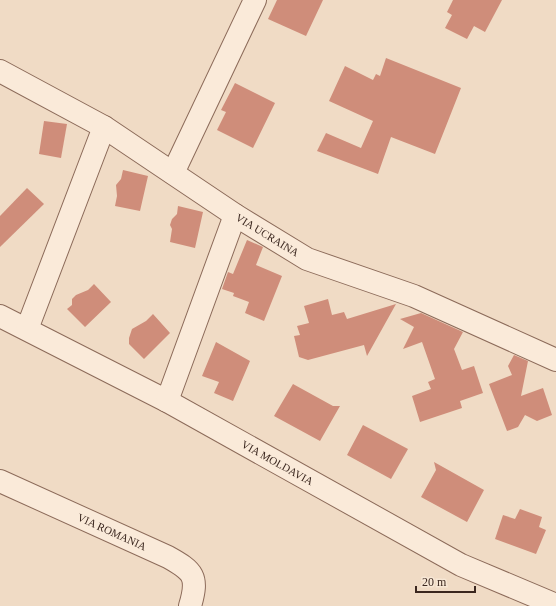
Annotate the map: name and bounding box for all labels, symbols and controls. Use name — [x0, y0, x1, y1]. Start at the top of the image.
street label: VIA UCRAINA — [234, 211, 301, 259]
street label: VIA MOLDAVIA — [240, 438, 316, 487]
street label: VIA ROMANIA — [76, 511, 148, 553]
scale bar — [416, 568, 475, 594]
text: 20 m — [422, 575, 447, 589]

